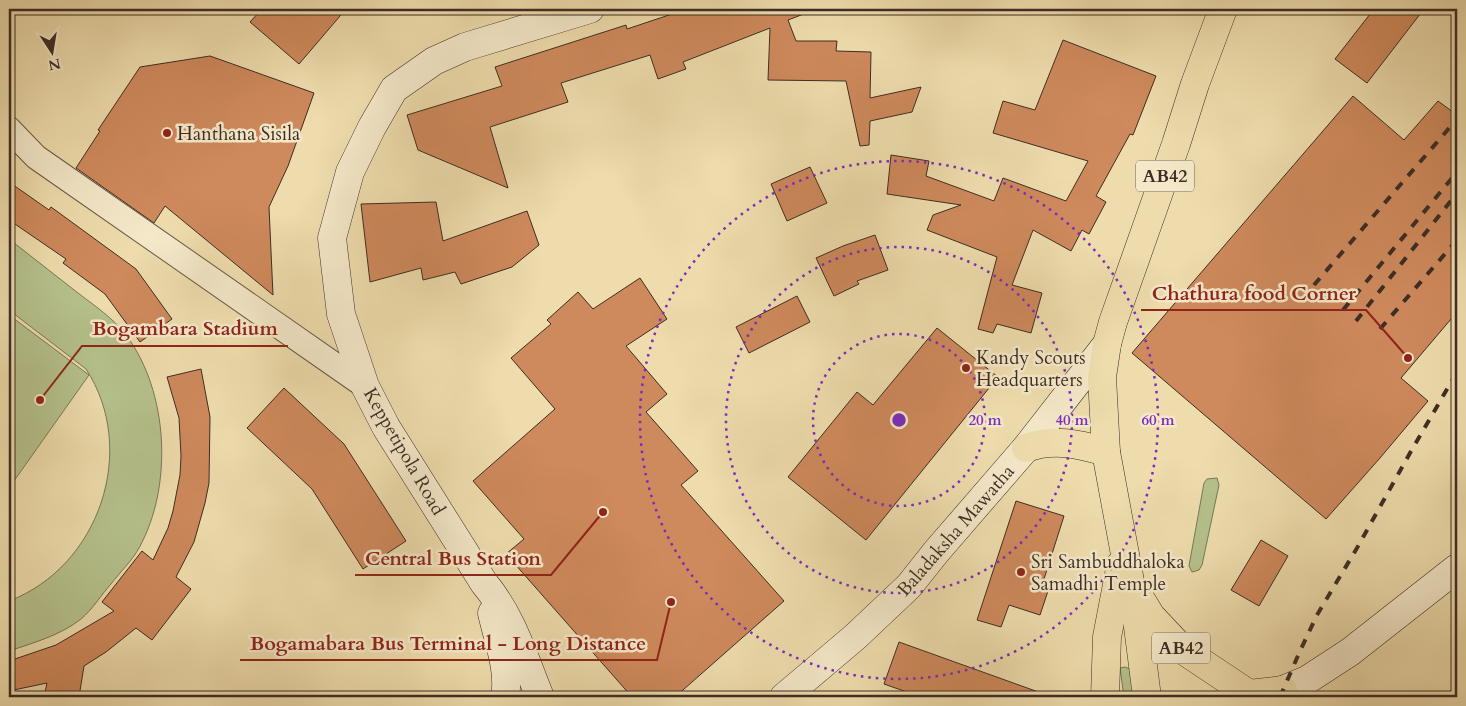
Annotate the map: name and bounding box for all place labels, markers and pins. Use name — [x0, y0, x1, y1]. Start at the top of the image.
place label: Hanthana Sisila — [177, 121, 300, 147]
marker: Hanthana Sisila — [161, 127, 173, 139]
callout: Chathura food Corner — [1141, 275, 1366, 310]
callout: Bogambara Stadium — [82, 311, 288, 346]
place label: Kandy Scouts Headquarters — [976, 345, 1086, 393]
marker: Kandy Scouts Headquarters — [960, 362, 972, 374]
centre of rings — [890, 411, 908, 429]
callout: Central Bus Station — [355, 540, 551, 575]
place label: Sri Sambuddhaloka Samadhi Temple — [1031, 549, 1185, 597]
marker: Sri Sambuddhaloka Samadhi Temple — [1015, 566, 1027, 578]
callout: Bogamabara Bus Terminal - Long Distance — [240, 625, 657, 660]

